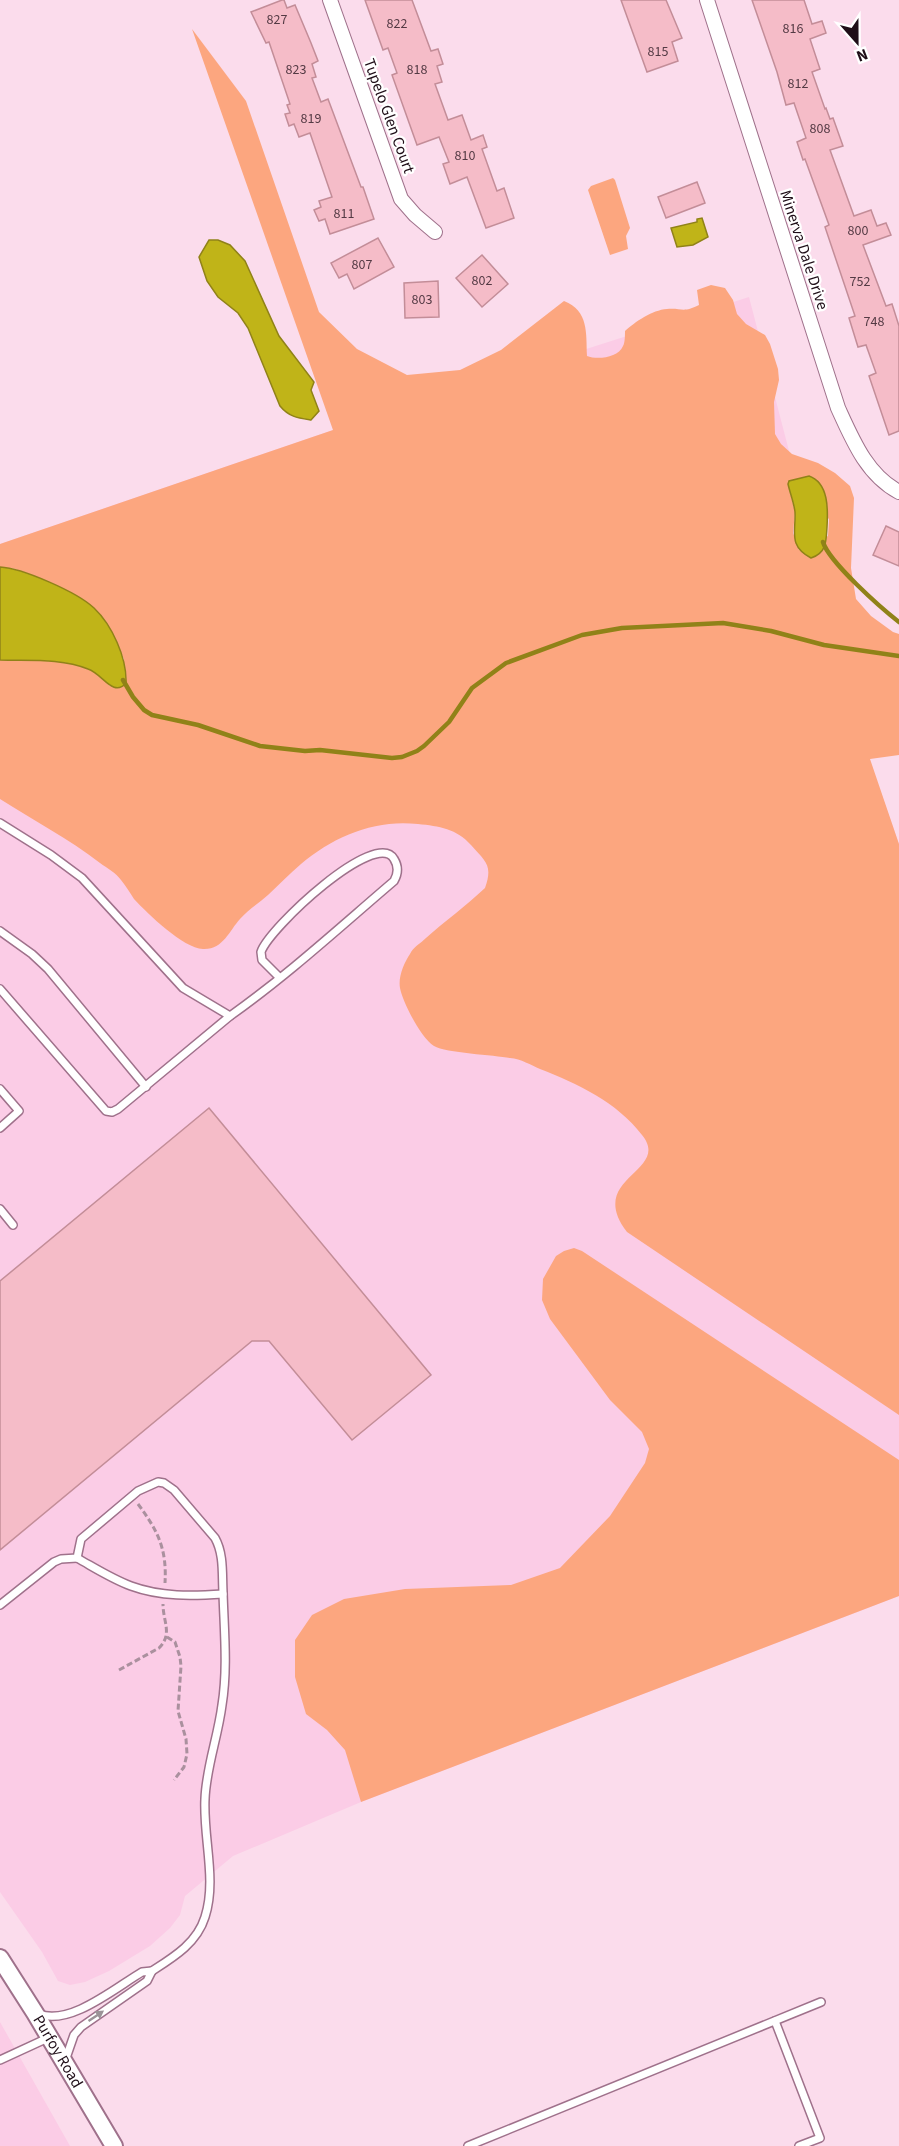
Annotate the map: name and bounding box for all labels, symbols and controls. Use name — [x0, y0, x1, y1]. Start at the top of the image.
house number: 827 — [267, 10, 287, 30]
north arrow — [827, 12, 887, 72]
house number: 822 — [387, 14, 407, 34]
house number: 816 — [783, 19, 803, 39]
house number: 815 — [648, 42, 668, 62]
text: N — [853, 43, 871, 67]
street label: Tupelo Glen Court — [358, 56, 420, 177]
house number: 823 — [286, 60, 306, 80]
house number: 818 — [407, 60, 427, 80]
house number: 812 — [788, 74, 808, 94]
house number: 819 — [301, 109, 321, 129]
house number: 808 — [810, 119, 830, 139]
house number: 810 — [455, 146, 475, 166]
street label: Minerva Dale Drive — [774, 187, 834, 313]
house number: 811 — [334, 204, 354, 224]
house number: 800 — [848, 221, 868, 241]
house number: 807 — [352, 255, 372, 275]
house number: 802 — [472, 271, 492, 291]
house number: 752 — [850, 272, 870, 292]
house number: 803 — [412, 290, 432, 310]
house number: 748 — [864, 312, 884, 332]
one-way arrow — [87, 2010, 103, 2022]
street label: Purfoy Road — [28, 2011, 88, 2092]

